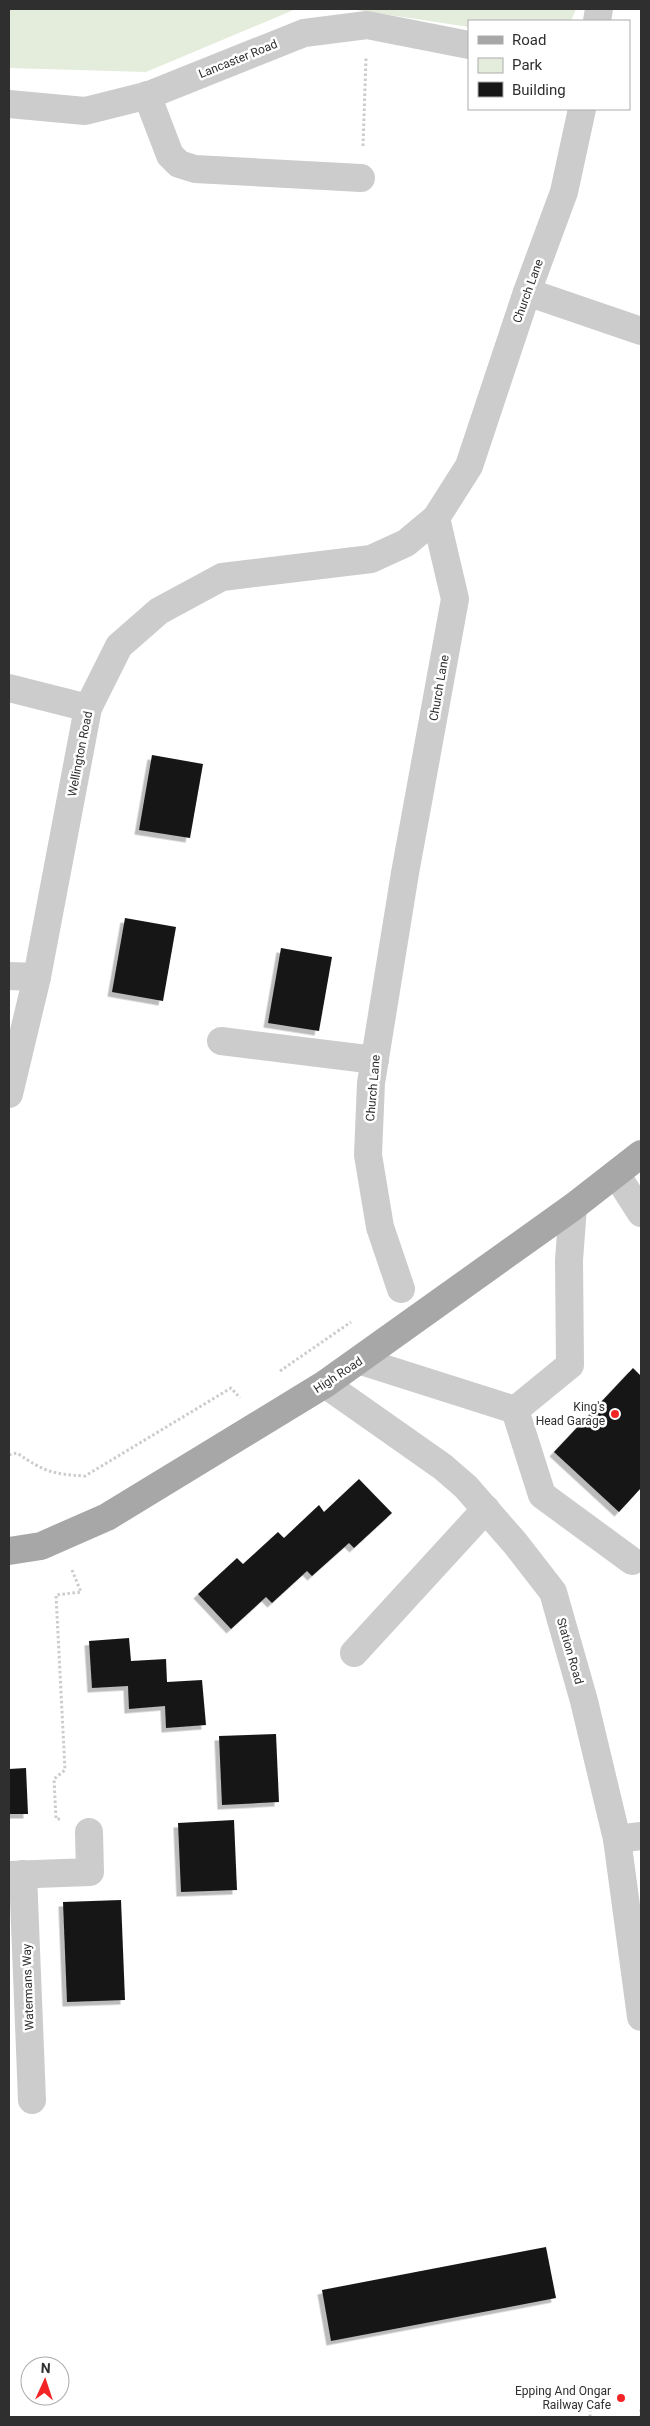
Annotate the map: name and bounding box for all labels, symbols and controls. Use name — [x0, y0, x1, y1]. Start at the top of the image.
legend — [468, 20, 630, 110]
text: Road — [512, 31, 546, 49]
street label: Lancaster Road — [197, 37, 279, 81]
text: Park — [512, 56, 543, 74]
text: Building — [512, 81, 566, 99]
street label: Church Lane — [510, 257, 546, 325]
street label: Church Lane — [426, 654, 452, 722]
street label: Wellington Road — [65, 710, 95, 798]
street label: Church Lane — [363, 1054, 383, 1122]
street label: High Road — [311, 1354, 365, 1396]
place label: King's Head Garage — [536, 1400, 605, 1428]
marker: King's Head Garage — [609, 1408, 621, 1420]
street label: Station Road — [554, 1616, 586, 1686]
street label: Watermans Way — [19, 1943, 37, 2031]
north arrow — [20, 2356, 70, 2406]
text: N — [40, 2360, 51, 2376]
place label: Epping And Ongar Railway Cafe — [515, 2384, 611, 2412]
marker: Epping And Ongar Railway Cafe — [615, 2392, 627, 2404]

